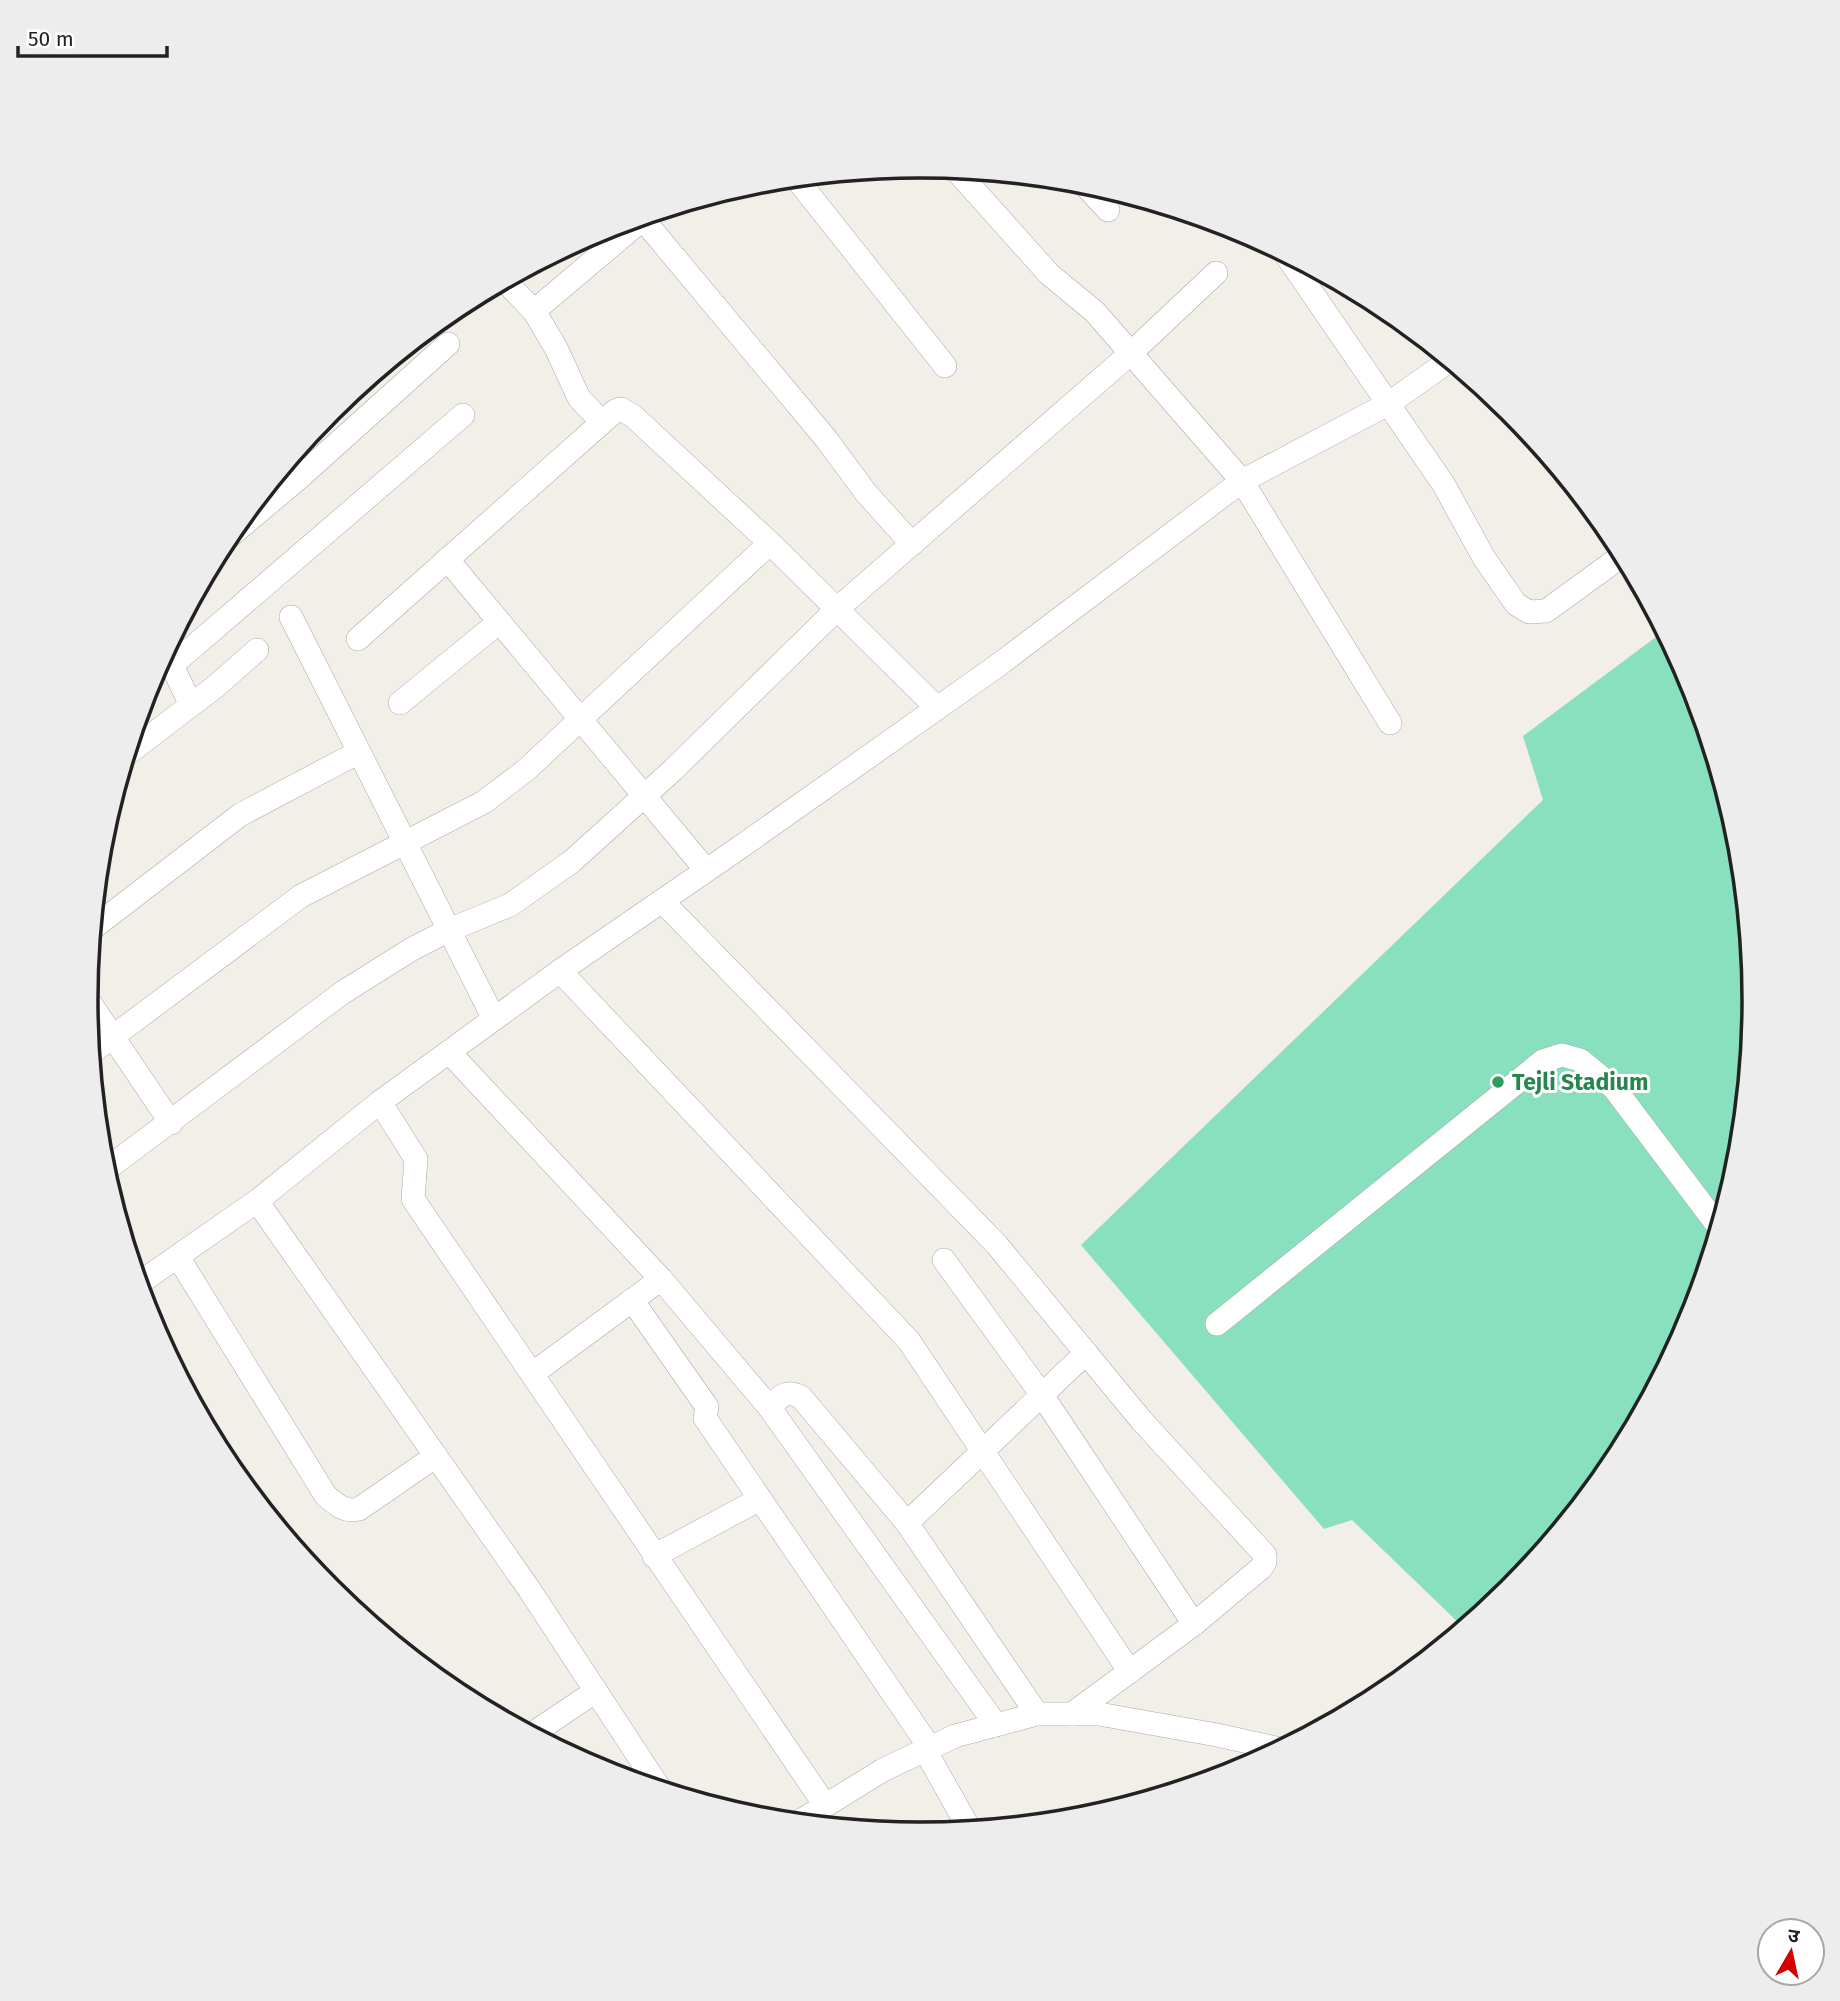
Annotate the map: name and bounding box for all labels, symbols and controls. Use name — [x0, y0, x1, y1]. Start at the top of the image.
scale bar — [18, 14, 166, 58]
text: 50 m — [28, 26, 74, 52]
place label: Tejli Stadium — [1512, 1068, 1648, 1096]
marker: Tejli Stadium — [1490, 1074, 1506, 1090]
north arrow — [1756, 1917, 1826, 1987]
text: उ — [1786, 1923, 1802, 1948]

